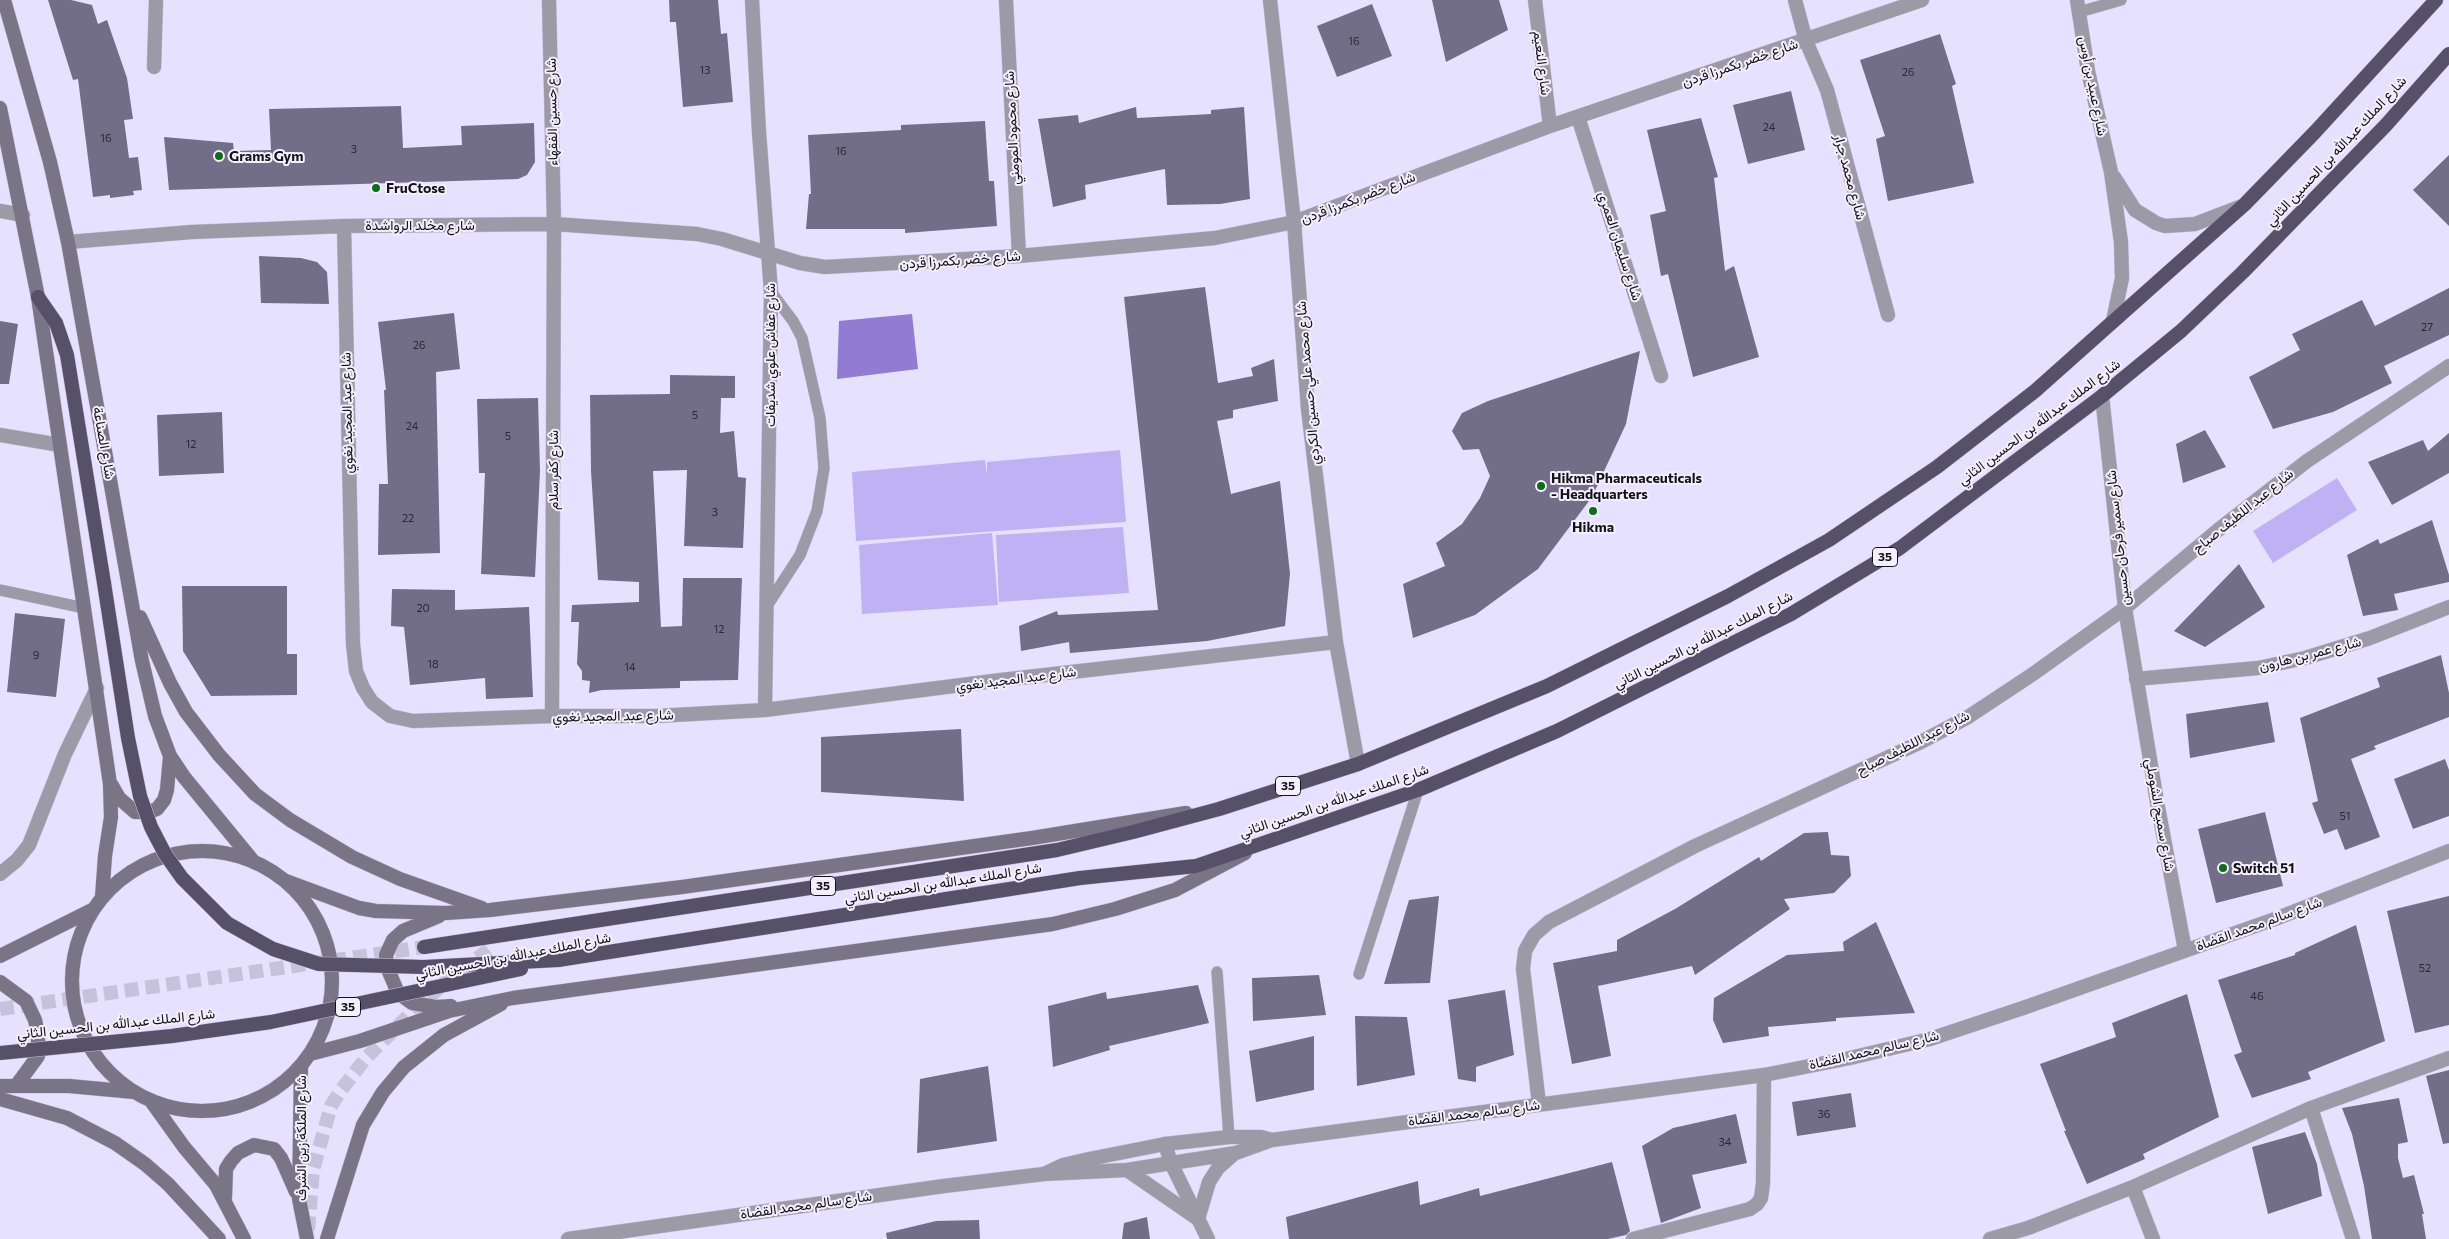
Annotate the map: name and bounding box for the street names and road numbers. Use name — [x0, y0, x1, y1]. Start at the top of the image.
street label: شارع النعيم — [1530, 30, 1554, 96]
street label: شارع خضر بكمرزا قردن — [1680, 35, 1800, 91]
street label: شارع عبيد بن أوس — [2075, 35, 2111, 137]
street label: شارع حسين الفقهاء — [543, 58, 561, 166]
street label: شارع محمود المومني — [1001, 70, 1023, 186]
street label: شارع الملك عبدالله بن الحسين الثاني — [2262, 72, 2410, 230]
street label: شارع محمد جرار — [1831, 132, 1869, 222]
street label: شارع خضر بكمرزا قردن — [1298, 168, 1418, 228]
street label: شارع سليمان العمري — [1594, 189, 1646, 303]
street label: شارع مخلد الرواشدة — [365, 217, 475, 233]
street label: شارع خضر بكمرزا قردن — [899, 247, 1021, 273]
street label: شارع عفاش علوي شديفات — [762, 283, 778, 427]
street label: شارع محمد علي حسين الكردي — [1292, 300, 1324, 466]
street label: شارع عبد المجيد نغوي — [338, 352, 356, 474]
street label: شارع الملك عبدالله بن الحسين الثاني — [1954, 355, 2124, 489]
street label: شارع الصناعة — [89, 406, 119, 480]
street label: شارع كفر سلام — [545, 430, 561, 510]
street label: شارع عبد اللطيف صباح — [2189, 465, 2297, 557]
street label: شارع سمير فرحان حسين — [2103, 469, 2133, 607]
road number: 35 — [1872, 548, 1898, 566]
street label: شارع الملك عبدالله بن الحسين الثاني — [1610, 587, 1796, 693]
street label: شارع عمر بن هارون — [2257, 633, 2363, 675]
street label: شارع عبد المجيد نغوي — [955, 663, 1077, 695]
street label: شارع عبد المجيد نغوي — [552, 707, 674, 725]
street label: شارع عبد اللطيف صباح — [1854, 707, 1972, 779]
street label: شارع سميح الشوملي — [2142, 757, 2178, 873]
street label: شارع الملك عبدالله بن الحسين الثاني — [1237, 761, 1431, 841]
road number: 35 — [1276, 776, 1300, 796]
street label: شارع الملك عبدالله بن الحسين الثاني — [843, 859, 1043, 907]
road number: 35 — [810, 876, 836, 896]
street label: شارع سالم محمد القضاة — [2194, 893, 2324, 955]
street label: شارع الملك عبدالله بن الحسين الثاني — [414, 929, 612, 983]
road number: 35 — [336, 998, 360, 1016]
street label: شارع الملك عبدالله بن الحسين الثاني — [16, 1005, 216, 1043]
street label: شارع سالم محمد القضاة — [1807, 1027, 1941, 1073]
street label: شارع الملكة زين الشرف — [293, 1075, 309, 1201]
street label: شارع سالم محمد القضاة — [1407, 1097, 1541, 1129]
street label: شارع سالم محمد القضاة — [739, 1187, 873, 1223]

